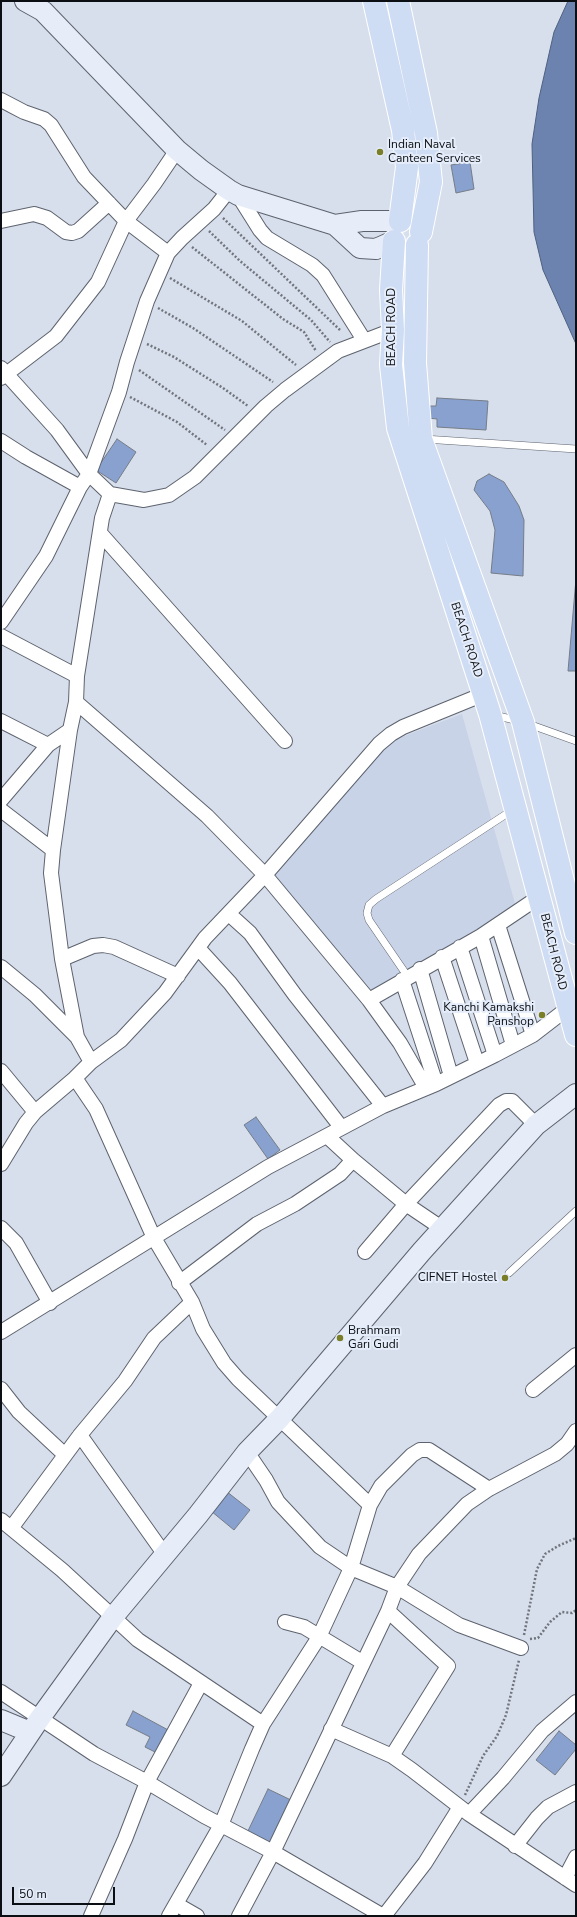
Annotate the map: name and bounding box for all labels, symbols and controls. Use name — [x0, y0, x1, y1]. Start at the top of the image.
place label: Indian Naval Canteen Services — [388, 138, 481, 166]
marker: Indian Naval Canteen Services — [375, 147, 385, 157]
street label: BEACH ROAD — [385, 288, 399, 366]
street label: BEACH ROAD — [447, 600, 485, 680]
street label: BEACH ROAD — [537, 912, 569, 992]
place label: Kanchi Kamakshi Panshop — [443, 1001, 534, 1029]
marker: Kanchi Kamakshi Panshop — [537, 1010, 547, 1020]
place label: CIFNET Hostel — [418, 1271, 497, 1285]
marker: CIFNET Hostel — [500, 1273, 510, 1283]
place label: Brahmam Gari Gudi — [348, 1324, 400, 1352]
marker: Brahmam Gari Gudi — [335, 1333, 345, 1343]
scale bar — [14, 1879, 117, 1905]
text: 50 m — [19, 1886, 47, 1902]

